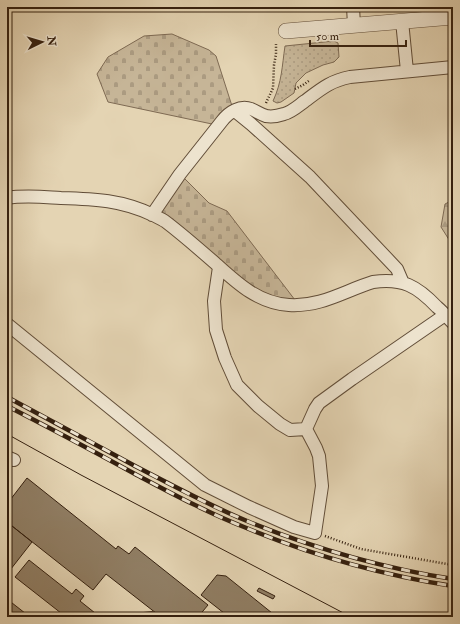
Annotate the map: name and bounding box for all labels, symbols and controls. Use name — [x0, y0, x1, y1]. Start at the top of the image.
north arrow — [22, 22, 62, 62]
scale bar — [310, 22, 406, 48]
text: 50 m — [316, 29, 340, 44]
text: N — [44, 35, 58, 48]

